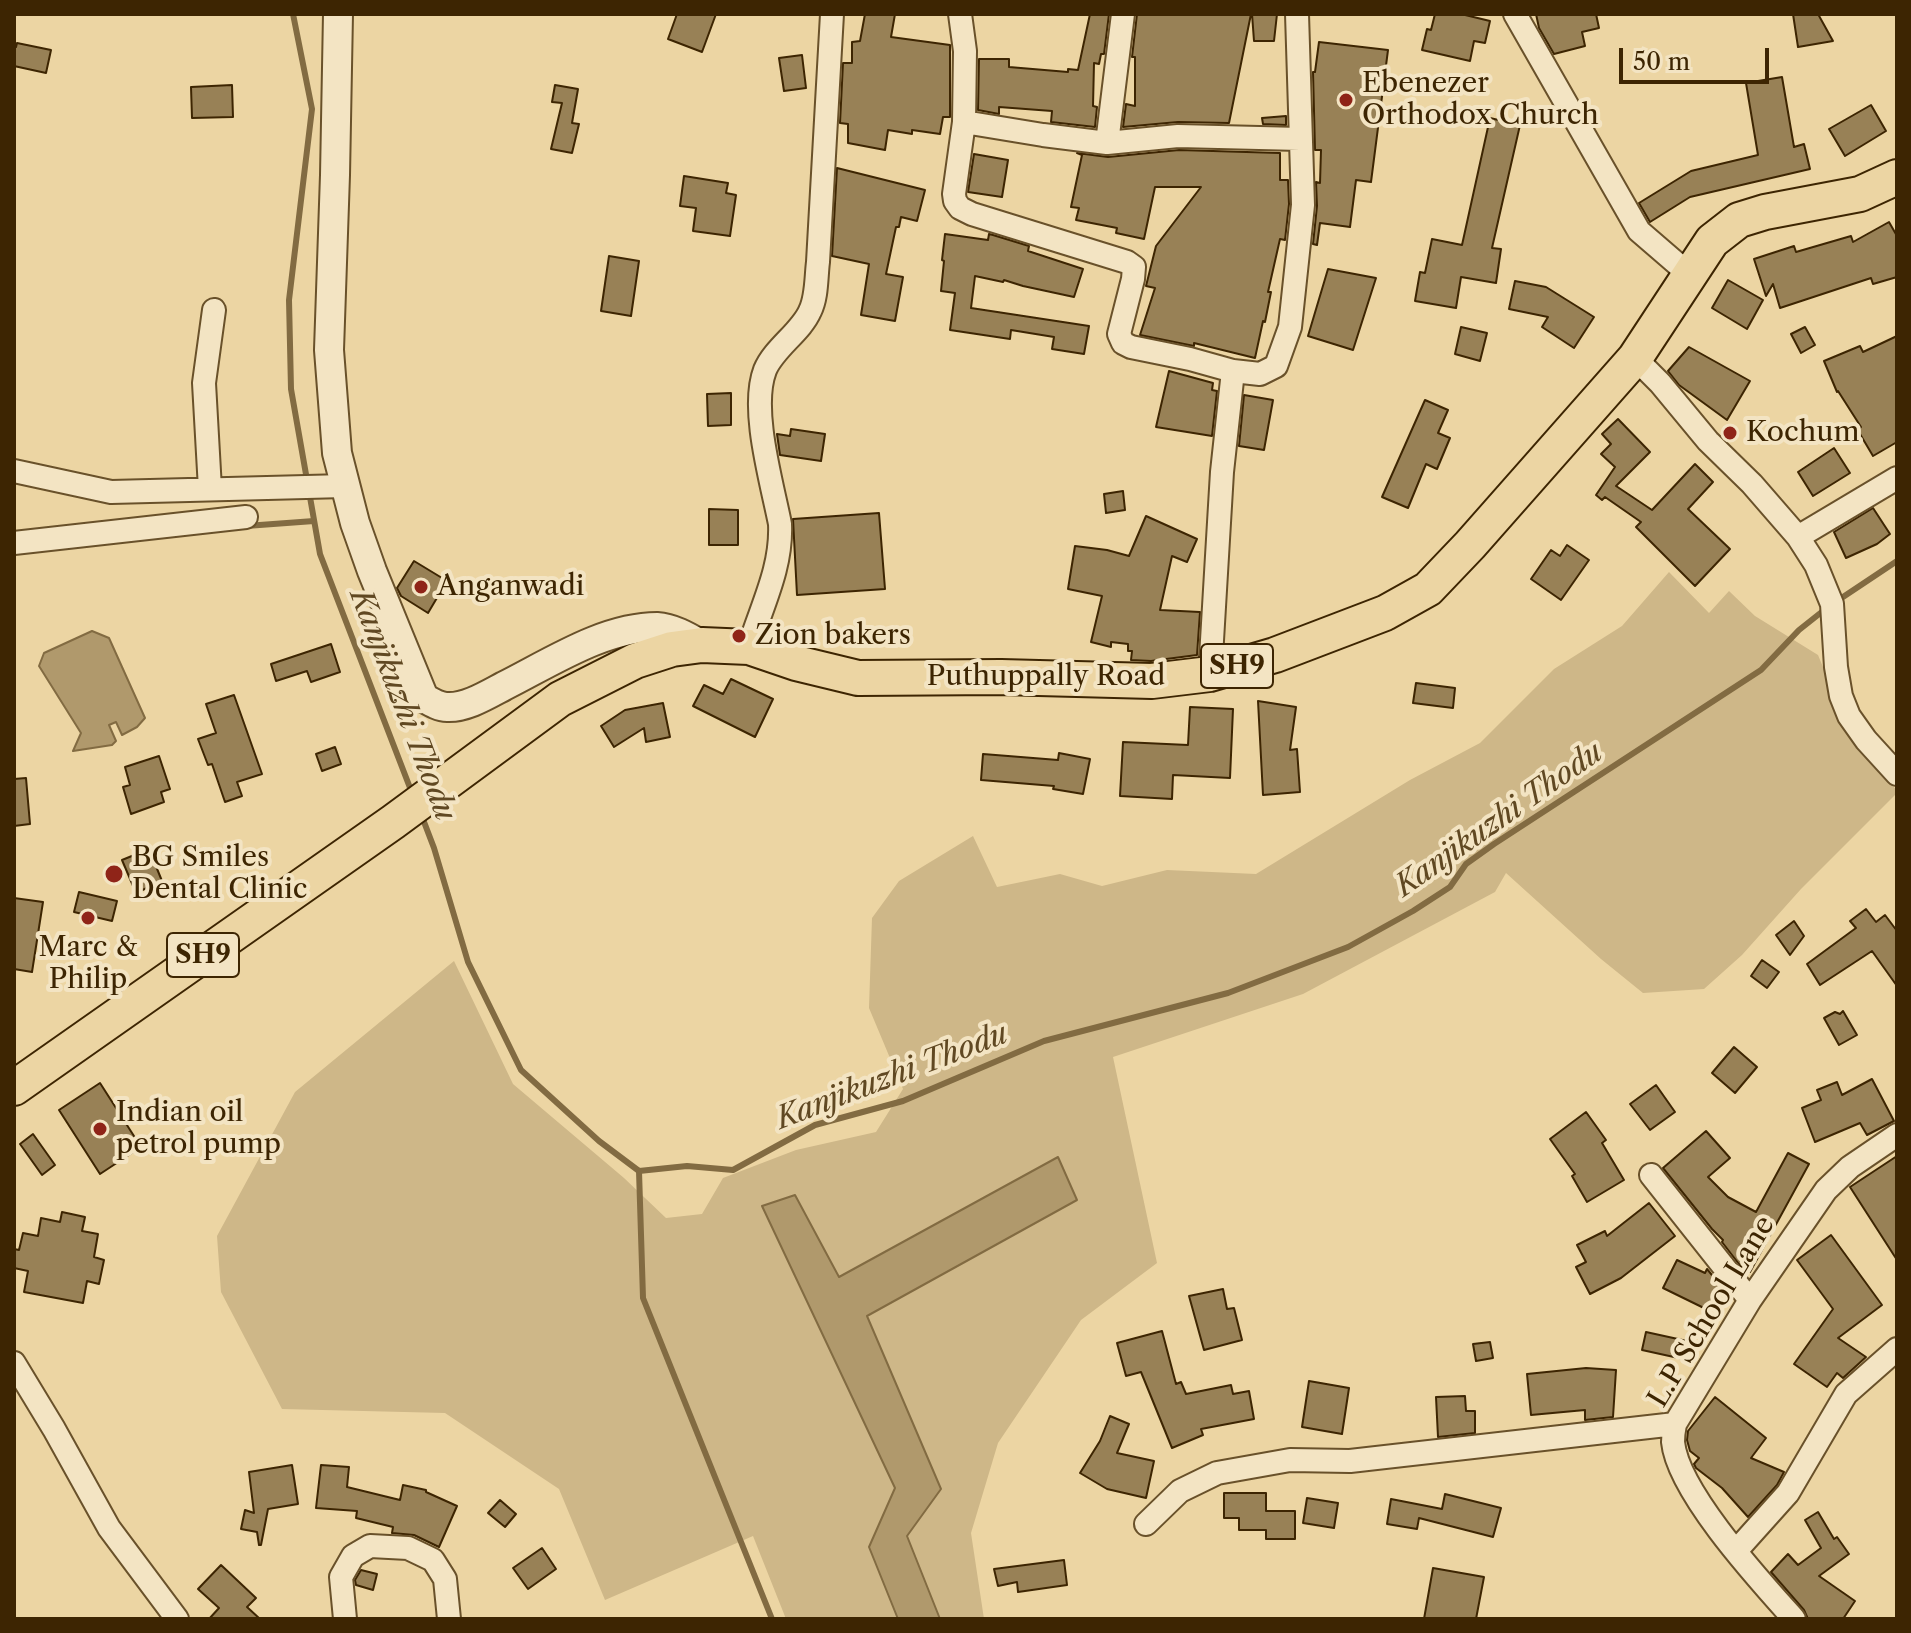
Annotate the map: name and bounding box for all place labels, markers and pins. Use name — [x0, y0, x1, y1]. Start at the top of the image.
place label: Ebenezer Orthodox Church — [1362, 67, 1599, 133]
marker: Ebenezer Orthodox Church — [1337, 91, 1355, 109]
place label: Kochum — [1746, 416, 1860, 450]
marker: Kochum — [1721, 424, 1739, 442]
place label: Anganwadi — [437, 570, 584, 604]
marker: Anganwadi — [412, 578, 430, 596]
place label: Zion bakers — [755, 619, 911, 653]
marker: Zion bakers — [730, 627, 748, 645]
place label: BG Smiles Dental Clinic — [132, 841, 308, 907]
marker: BG Smiles Dental Clinic — [103, 863, 125, 885]
marker: Marc & Philip — [79, 909, 97, 927]
place label: Marc & Philip — [39, 931, 137, 997]
place label: Indian oil petrol pump — [116, 1096, 281, 1162]
marker: Indian oil petrol pump — [91, 1120, 109, 1138]

